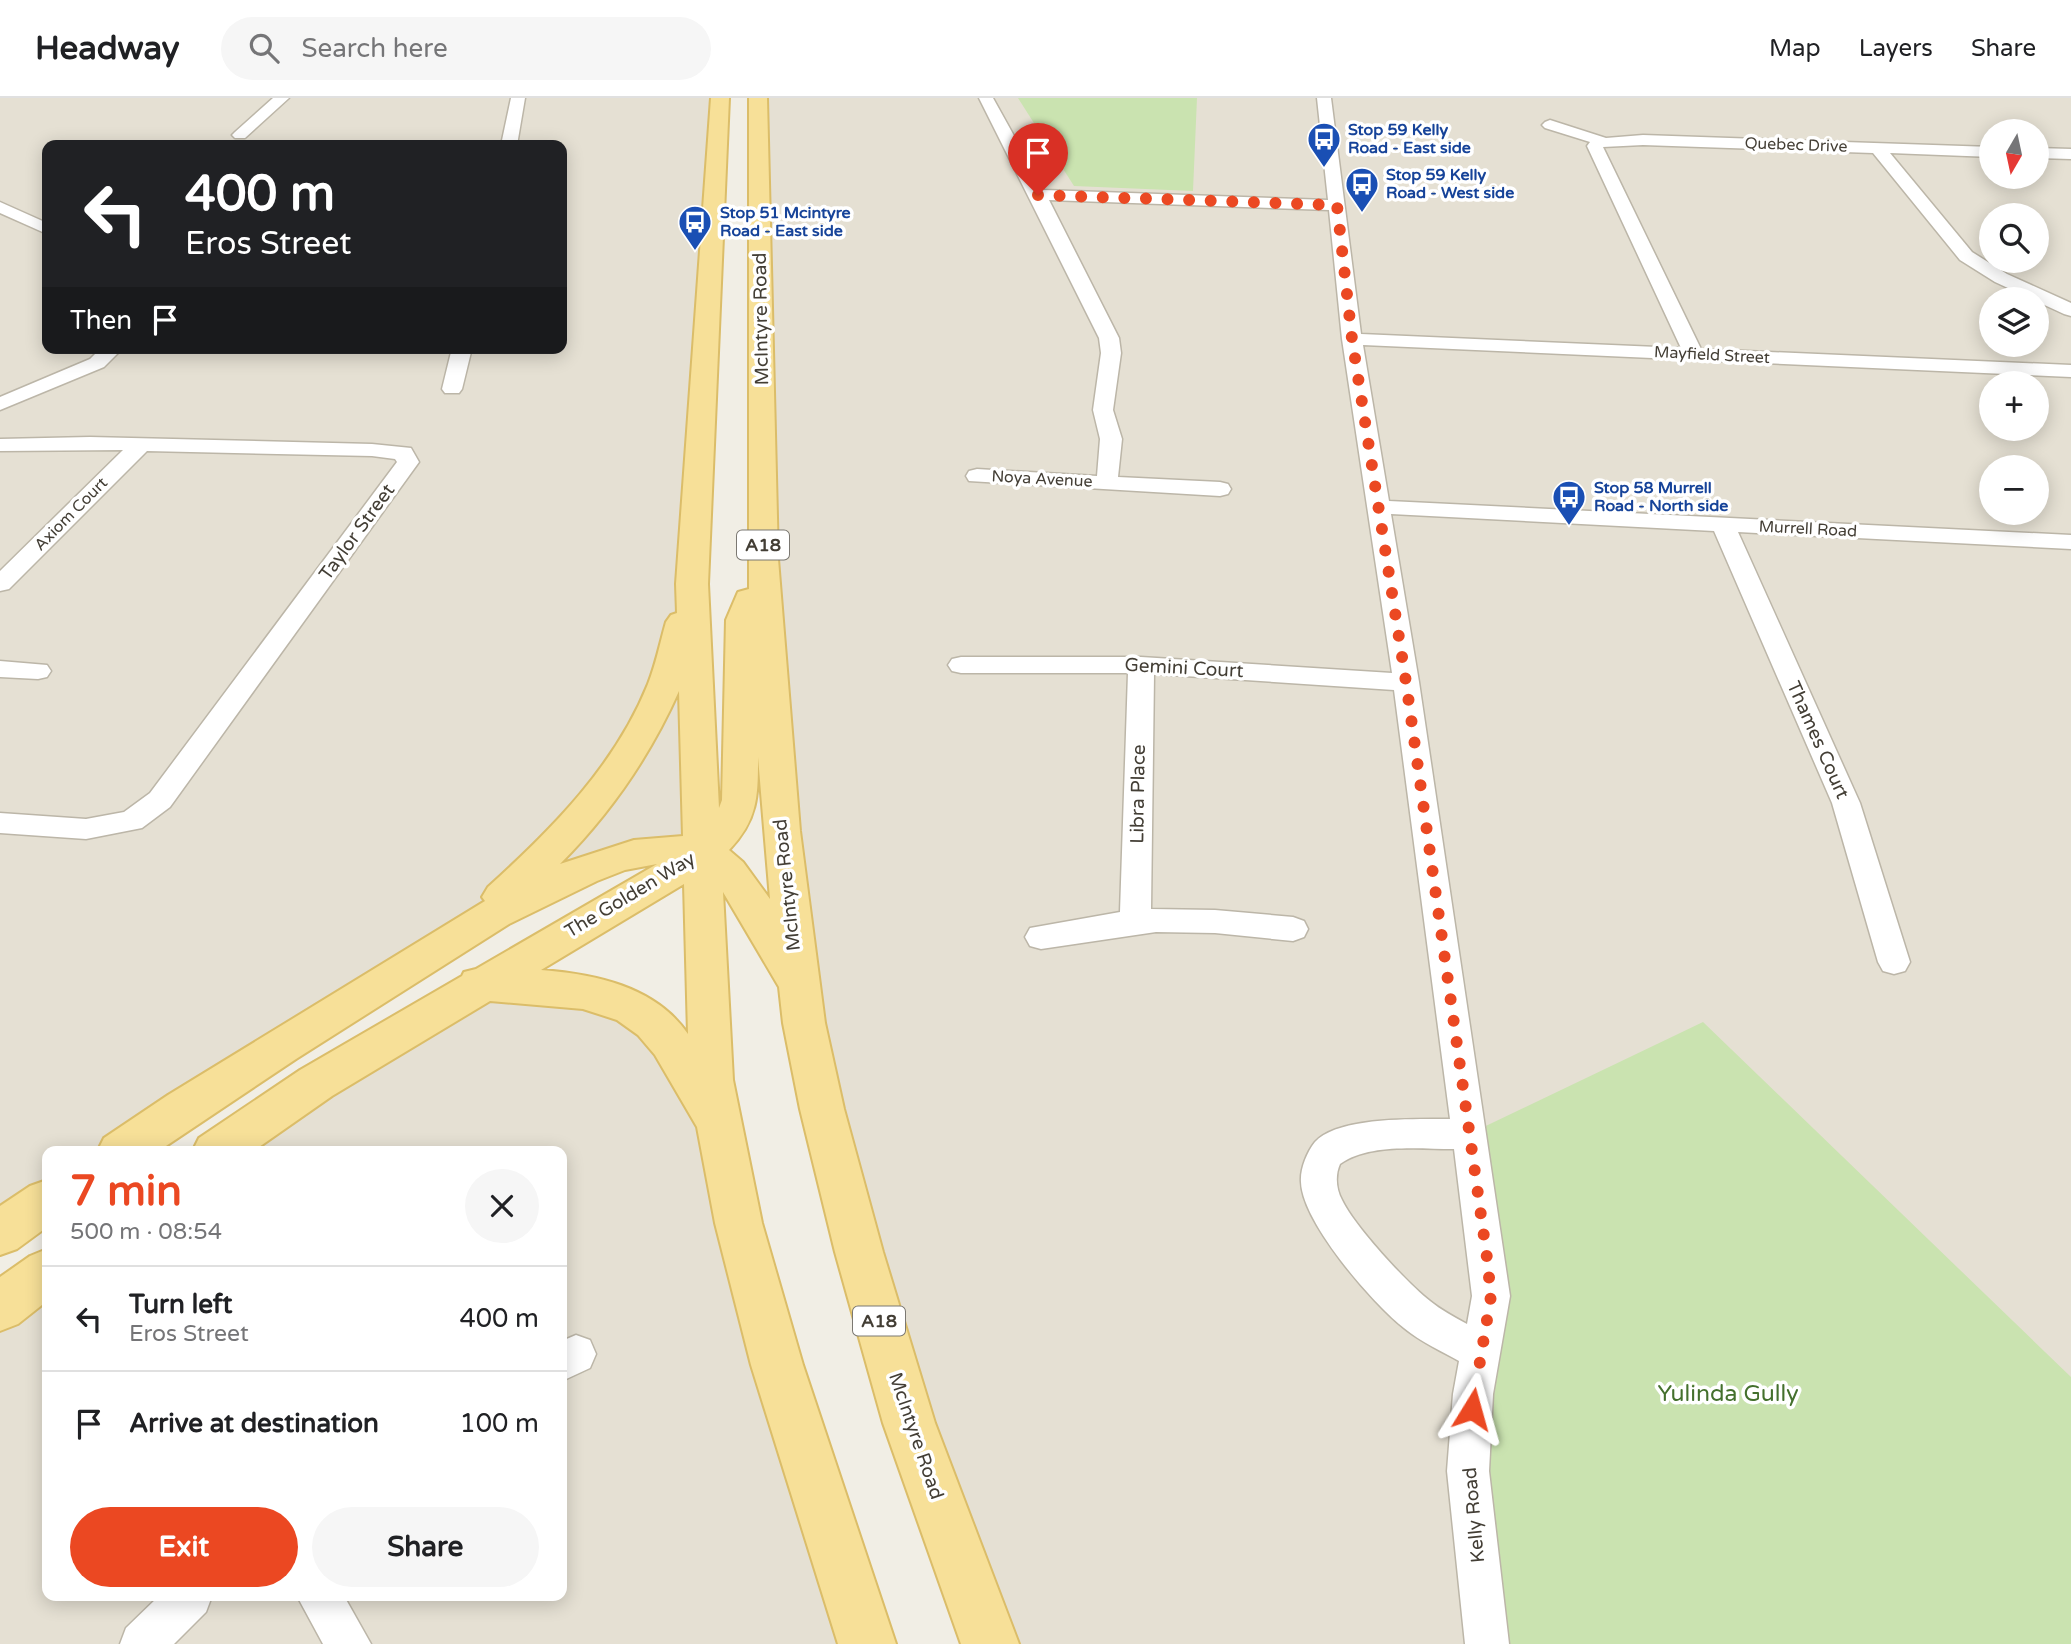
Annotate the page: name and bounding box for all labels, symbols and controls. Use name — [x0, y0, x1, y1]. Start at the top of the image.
search box — [221, 17, 711, 80]
text: Headway — [35, 29, 179, 68]
icon: search — [245, 29, 283, 67]
text: Search here — [301, 33, 448, 64]
text: Map — [1769, 34, 1821, 63]
text: Layers — [1859, 34, 1933, 63]
text: Share — [1971, 34, 2036, 63]
north arrow — [1979, 119, 2049, 189]
map controls — [1979, 119, 2049, 525]
bus stop icon: Stop 59 Kelly Road - East side — [1305, 120, 1343, 169]
place label: Stop 59 Kelly Road - East side — [1348, 120, 1471, 158]
pin — [1008, 123, 1068, 195]
street label: Quebec Drive — [1744, 133, 1848, 157]
icon: arrive — [1019, 134, 1057, 172]
text: 400 m — [185, 165, 335, 224]
bus stop icon: Stop 59 Kelly Road - West side — [1343, 165, 1381, 214]
place label: Stop 59 Kelly Road - West side — [1386, 165, 1514, 203]
icon: left — [70, 168, 161, 259]
bus stop icon: Stop 51 Mcintyre Road - East side — [676, 203, 714, 252]
place label: Stop 51 Mcintyre Road - East side — [720, 203, 851, 241]
button: search — [1979, 203, 2049, 273]
text: Eros Street — [185, 225, 352, 263]
street label: McIntyre Road — [749, 253, 773, 385]
button: layers — [1979, 287, 2049, 357]
icon: arrive — [146, 301, 184, 339]
text: Then — [70, 305, 132, 336]
street label: Mayfield Street — [1653, 342, 1771, 368]
button: + — [1979, 371, 2049, 441]
button: − — [1979, 455, 2049, 525]
street label: Noya Avenue — [991, 466, 1093, 492]
street label: Axiom Court — [30, 473, 112, 555]
bus stop icon: Stop 58 Murrell Road - North side — [1550, 478, 1588, 527]
place label: Stop 58 Murrell Road - North side — [1594, 478, 1728, 516]
street label: Taylor Street — [315, 480, 399, 584]
street label: Murrell Road — [1758, 516, 1858, 542]
road number: A18 — [737, 530, 789, 560]
street label: Gemini Court — [1124, 654, 1244, 682]
street label: Thames Court — [1782, 678, 1854, 802]
street label: Libra Place — [1126, 744, 1150, 844]
street label: McIntyre Road — [769, 818, 805, 952]
street label: The Golden Way — [561, 848, 699, 942]
text: 7 min — [70, 1166, 182, 1217]
button: close — [465, 1169, 539, 1243]
text: 500 m · 08:54 — [70, 1218, 222, 1246]
text: Turn left — [129, 1289, 232, 1320]
icon: left — [70, 1300, 108, 1338]
text: 400 m — [459, 1303, 539, 1334]
road number: A18 — [853, 1306, 905, 1336]
text: Eros Street — [129, 1320, 249, 1348]
street label: McIntyre Road — [884, 1370, 948, 1502]
position arrow — [1435, 1372, 1509, 1446]
park label: Yulinda Gully — [1657, 1380, 1799, 1408]
icon: arrive — [70, 1405, 108, 1443]
text: Arrive at destination — [129, 1408, 379, 1439]
text: 100 m — [459, 1408, 539, 1439]
street label: Kelly Road — [1459, 1466, 1489, 1564]
button: Exit — [70, 1507, 298, 1587]
button: Share — [312, 1507, 539, 1587]

